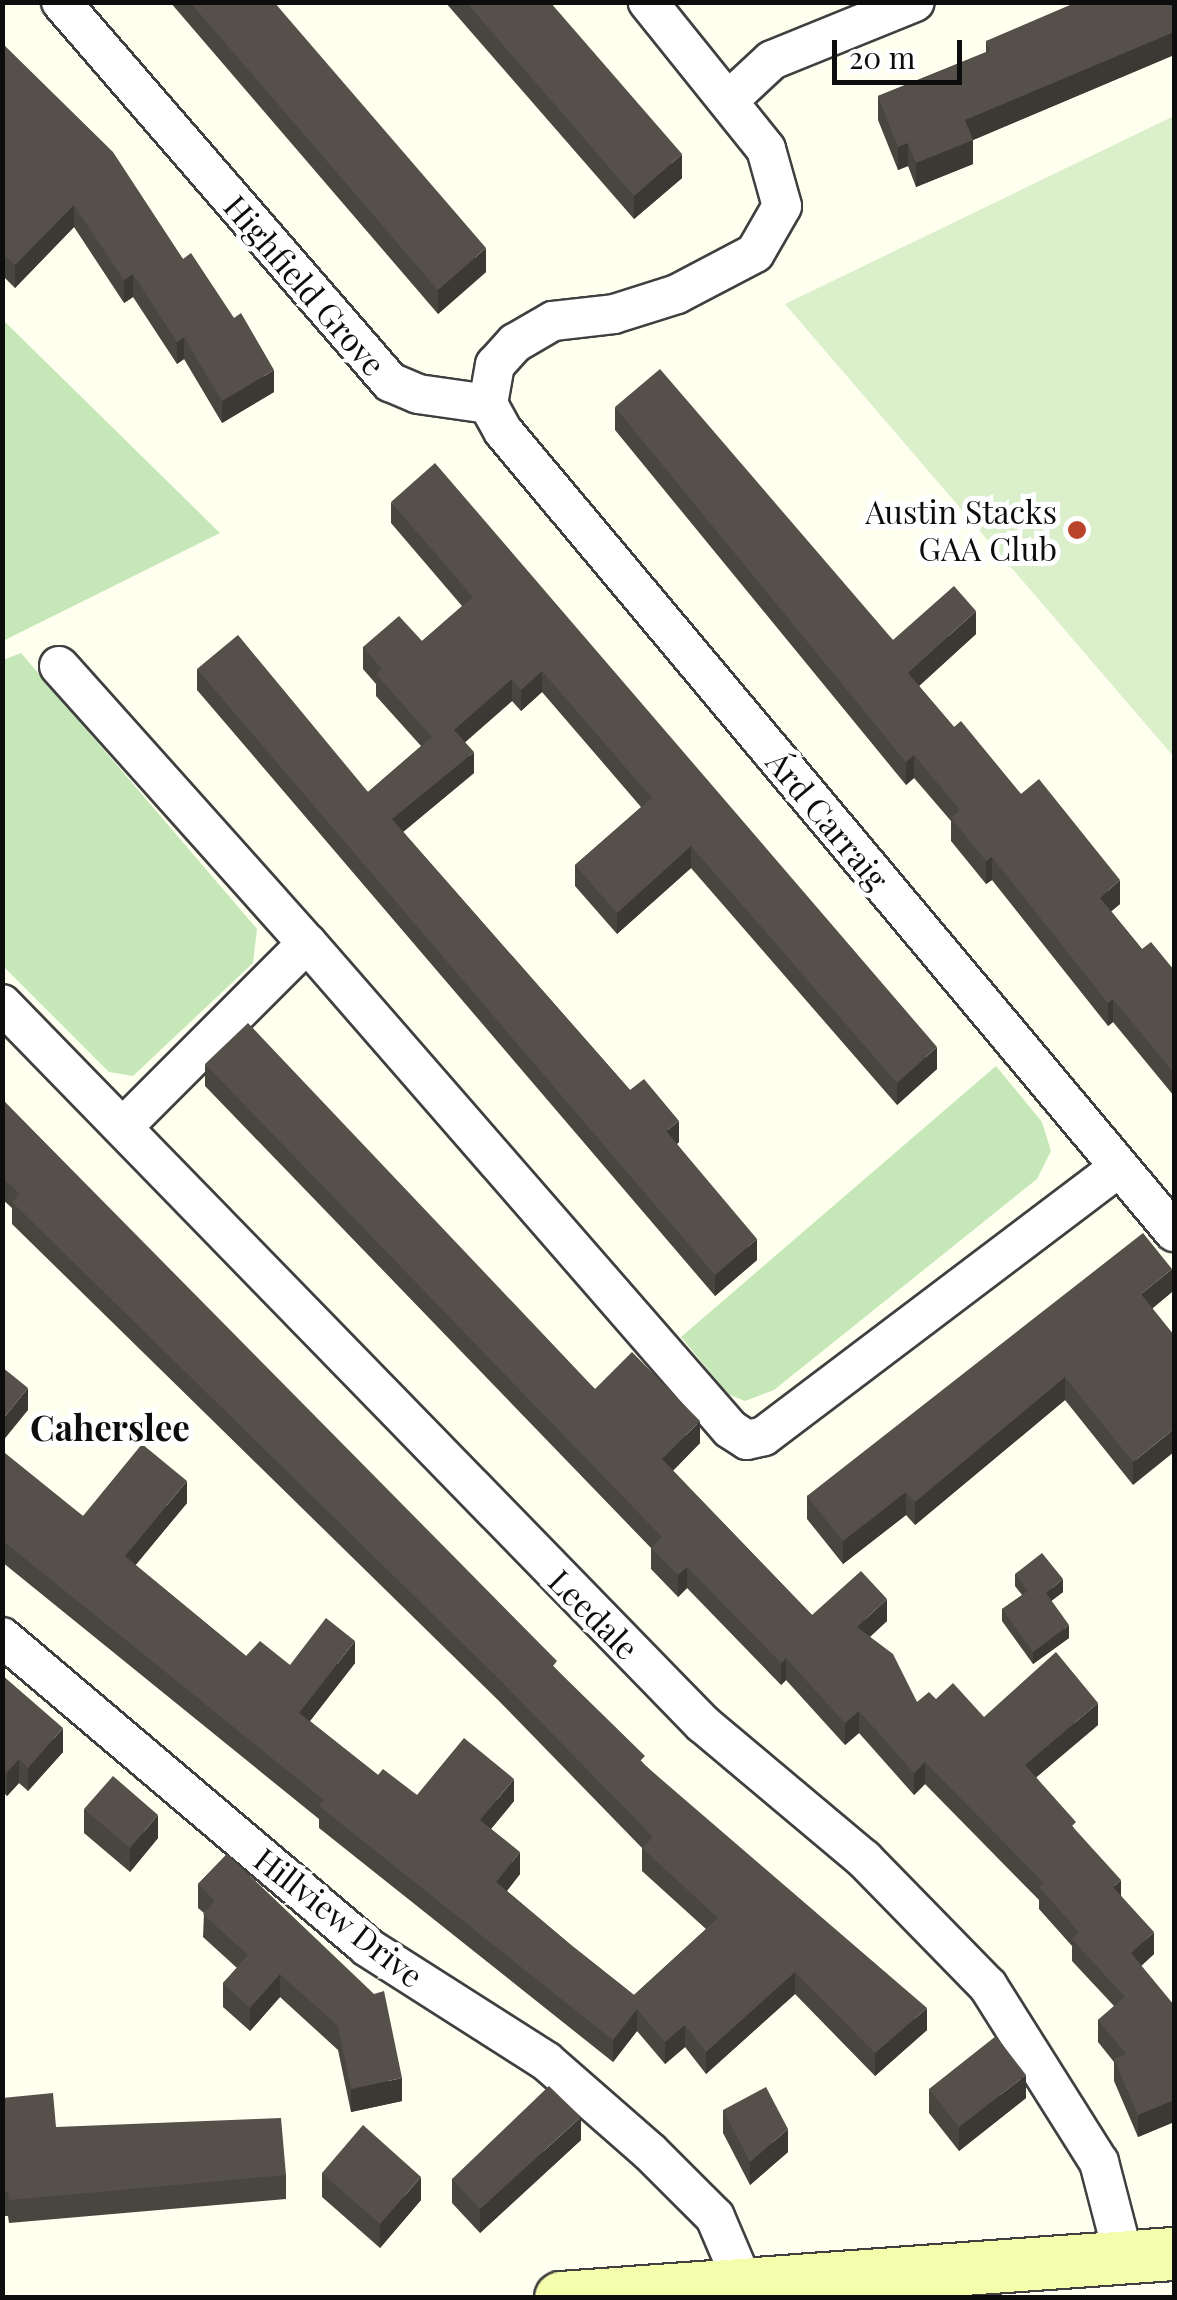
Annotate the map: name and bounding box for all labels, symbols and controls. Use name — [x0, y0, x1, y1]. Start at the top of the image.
scale bar — [837, 20, 967, 82]
text: 20 m — [849, 37, 915, 77]
street label: Highfield Grove — [216, 187, 394, 383]
place label: Austin Stacks GAA Club — [865, 493, 1057, 568]
marker: Austin Stacks GAA Club — [1066, 519, 1088, 541]
street label: Árd Carraig — [759, 743, 897, 897]
district label: Caherslee — [30, 1406, 190, 1448]
street label: Leedale — [541, 1561, 647, 1667]
street label: Hillview Drive — [247, 1839, 431, 1995]

